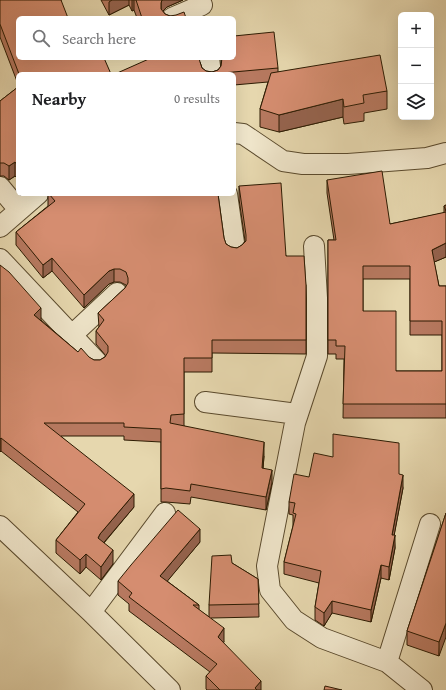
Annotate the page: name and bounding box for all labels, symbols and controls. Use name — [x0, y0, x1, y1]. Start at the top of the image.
map controls — [398, 12, 434, 120]
button: + — [398, 12, 434, 48]
search box — [16, 16, 236, 60]
icon: search — [30, 27, 52, 49]
text: Search here — [62, 28, 136, 49]
button: − — [398, 48, 434, 84]
button: layers — [398, 84, 434, 120]
text: Nearby — [32, 86, 86, 111]
text: 0 results — [174, 89, 220, 108]

